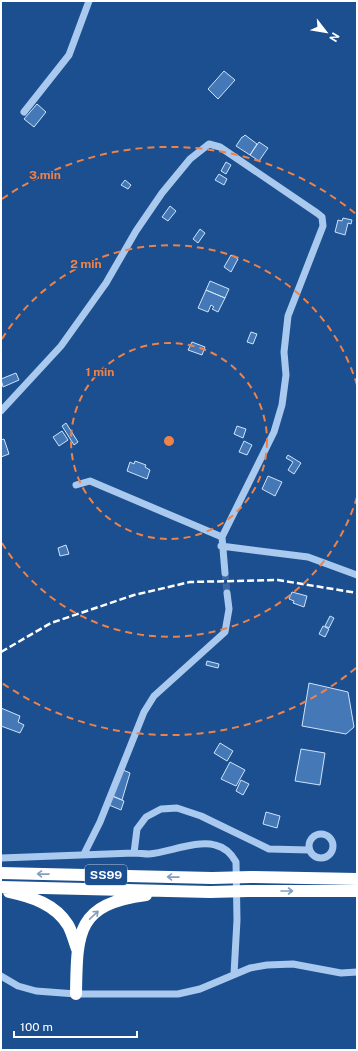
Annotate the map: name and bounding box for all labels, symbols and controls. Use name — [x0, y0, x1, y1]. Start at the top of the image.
north arrow — [306, 12, 346, 52]
text: N — [327, 30, 342, 44]
text: 3 min — [29, 168, 61, 182]
text: 2 min — [70, 257, 102, 271]
text: 1 min — [86, 365, 114, 379]
centre of rings — [162, 434, 176, 448]
road number: SS99 — [85, 865, 127, 885]
one-way arrow — [37, 870, 50, 877]
one-way arrow — [167, 873, 180, 881]
one-way arrow — [280, 887, 293, 895]
one-way arrow — [89, 910, 99, 919]
scale bar — [14, 1013, 137, 1039]
text: 100 m — [20, 1020, 53, 1034]

